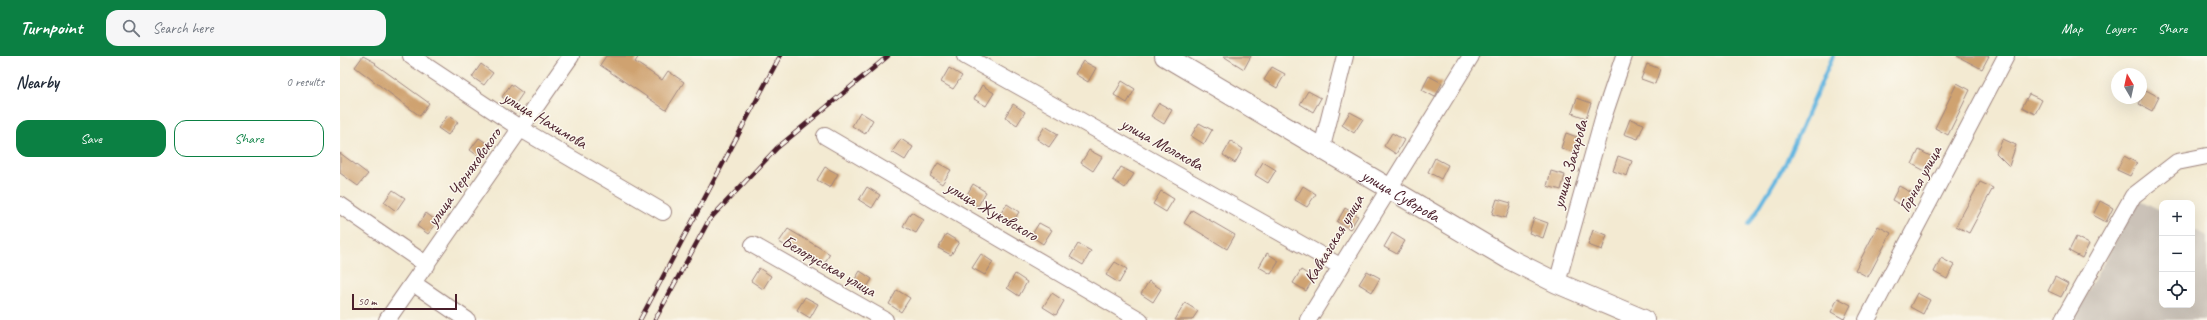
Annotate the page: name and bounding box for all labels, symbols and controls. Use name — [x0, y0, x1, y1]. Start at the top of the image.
search box — [106, 10, 386, 46]
text: Turnpoint — [20, 16, 82, 40]
icon: search — [120, 17, 142, 39]
text: Search here — [152, 19, 214, 38]
text: Map — [2061, 20, 2083, 37]
text: Layers — [2105, 20, 2136, 37]
text: Share — [2158, 20, 2187, 37]
north arrow — [2111, 68, 2147, 104]
text: Nearby — [16, 72, 59, 93]
text: 0 results — [286, 74, 324, 90]
street label: улица Нахимова — [498, 86, 592, 154]
street label: улица Молокова — [1116, 112, 1208, 176]
street label: улица Захарова — [1547, 116, 1593, 212]
button: Save — [16, 120, 166, 157]
button: Share — [174, 120, 324, 157]
street label: улица Черняховского — [422, 122, 507, 231]
street label: Горная улица — [1894, 141, 1947, 216]
street label: улица Суворова — [1357, 164, 1445, 227]
street label: улица Жуковского — [941, 176, 1043, 246]
street label: Кавказская улица — [1299, 190, 1369, 287]
map controls — [2159, 200, 2195, 308]
button: + — [2159, 200, 2195, 236]
street label: Белорусская улица — [778, 231, 881, 302]
button: − — [2159, 236, 2195, 272]
button: locate — [2159, 272, 2195, 308]
scale bar — [352, 292, 457, 311]
text: 50 m — [358, 294, 377, 308]

